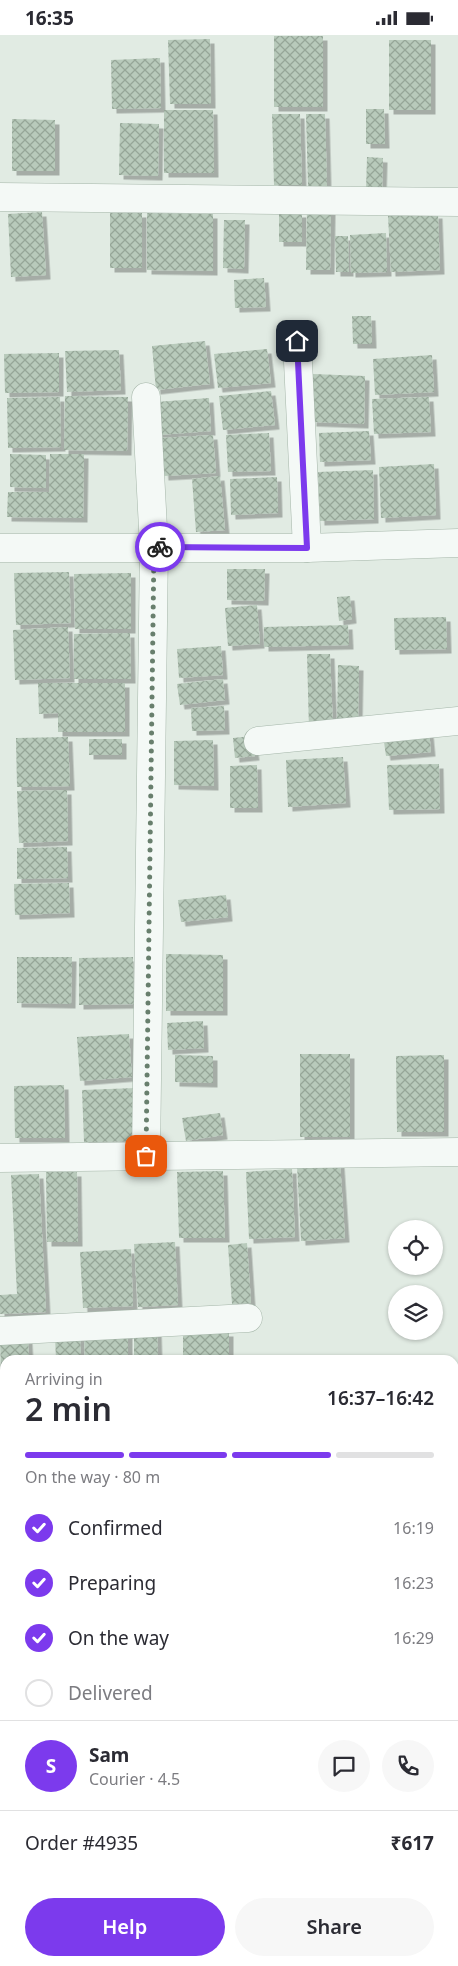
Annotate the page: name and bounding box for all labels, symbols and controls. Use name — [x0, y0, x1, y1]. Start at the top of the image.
text: 16:35 — [25, 5, 74, 31]
pin — [276, 320, 318, 362]
icon: home — [283, 327, 311, 355]
courier — [135, 522, 185, 572]
icon: bike — [146, 533, 174, 561]
pin — [125, 1135, 167, 1177]
icon: bag — [132, 1142, 160, 1170]
map controls — [388, 1220, 443, 1340]
button: locate — [388, 1220, 443, 1275]
button: layers — [388, 1285, 443, 1340]
text: Arriving in — [25, 1368, 103, 1390]
text: 16:37–16:42 — [327, 1385, 434, 1411]
text: 2 min — [25, 1387, 112, 1430]
text: On the way · 80 m — [25, 1466, 160, 1488]
icon: check — [25, 1514, 53, 1542]
text: Confirmed — [68, 1515, 163, 1541]
text: 16:19 — [393, 1517, 434, 1539]
icon: check — [25, 1569, 53, 1597]
text: Preparing — [68, 1570, 156, 1596]
text: 16:23 — [393, 1572, 434, 1594]
icon: check — [25, 1624, 53, 1652]
text: On the way — [68, 1625, 169, 1651]
text: 16:29 — [393, 1627, 434, 1649]
text: Delivered — [68, 1680, 153, 1706]
button: chat — [318, 1740, 370, 1792]
button: phone — [382, 1740, 434, 1792]
text: Sam — [89, 1742, 129, 1768]
text: S — [46, 1753, 56, 1779]
text: Courier · 4.5 — [89, 1768, 180, 1790]
text: Order #4935 — [25, 1830, 138, 1856]
text: ₹617 — [391, 1830, 434, 1856]
button: Help — [25, 1898, 225, 1956]
button: Share — [235, 1898, 434, 1956]

